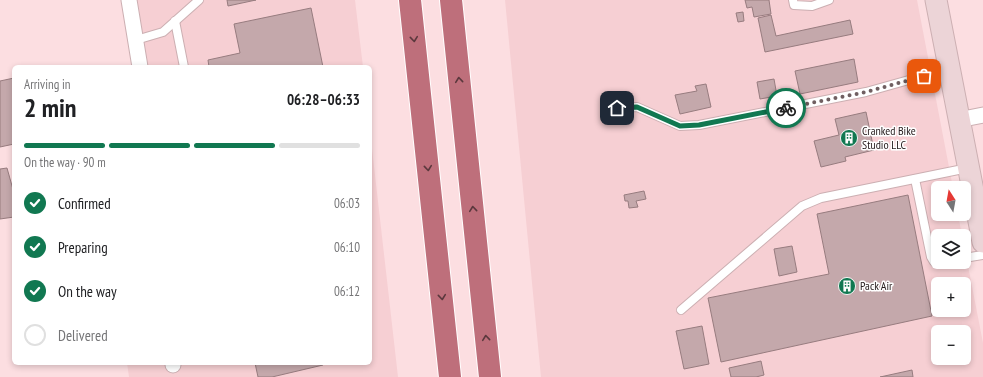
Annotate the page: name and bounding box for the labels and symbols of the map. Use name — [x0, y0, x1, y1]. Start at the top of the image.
one-way arrow — [409, 36, 418, 42]
pin — [907, 59, 941, 93]
one-way arrow — [455, 77, 464, 83]
courier — [766, 88, 806, 128]
pin — [600, 91, 634, 125]
place label: Cranked Bike Studio LLC — [862, 123, 916, 152]
building icon: Cranked Bike Studio LLC — [839, 128, 859, 148]
one-way arrow — [423, 165, 432, 171]
north arrow — [931, 181, 971, 221]
one-way arrow — [468, 206, 477, 212]
building icon: Pack Air — [837, 276, 857, 296]
place label: Pack Air — [860, 278, 893, 293]
one-way arrow — [437, 294, 446, 300]
one-way arrow — [482, 335, 491, 341]

